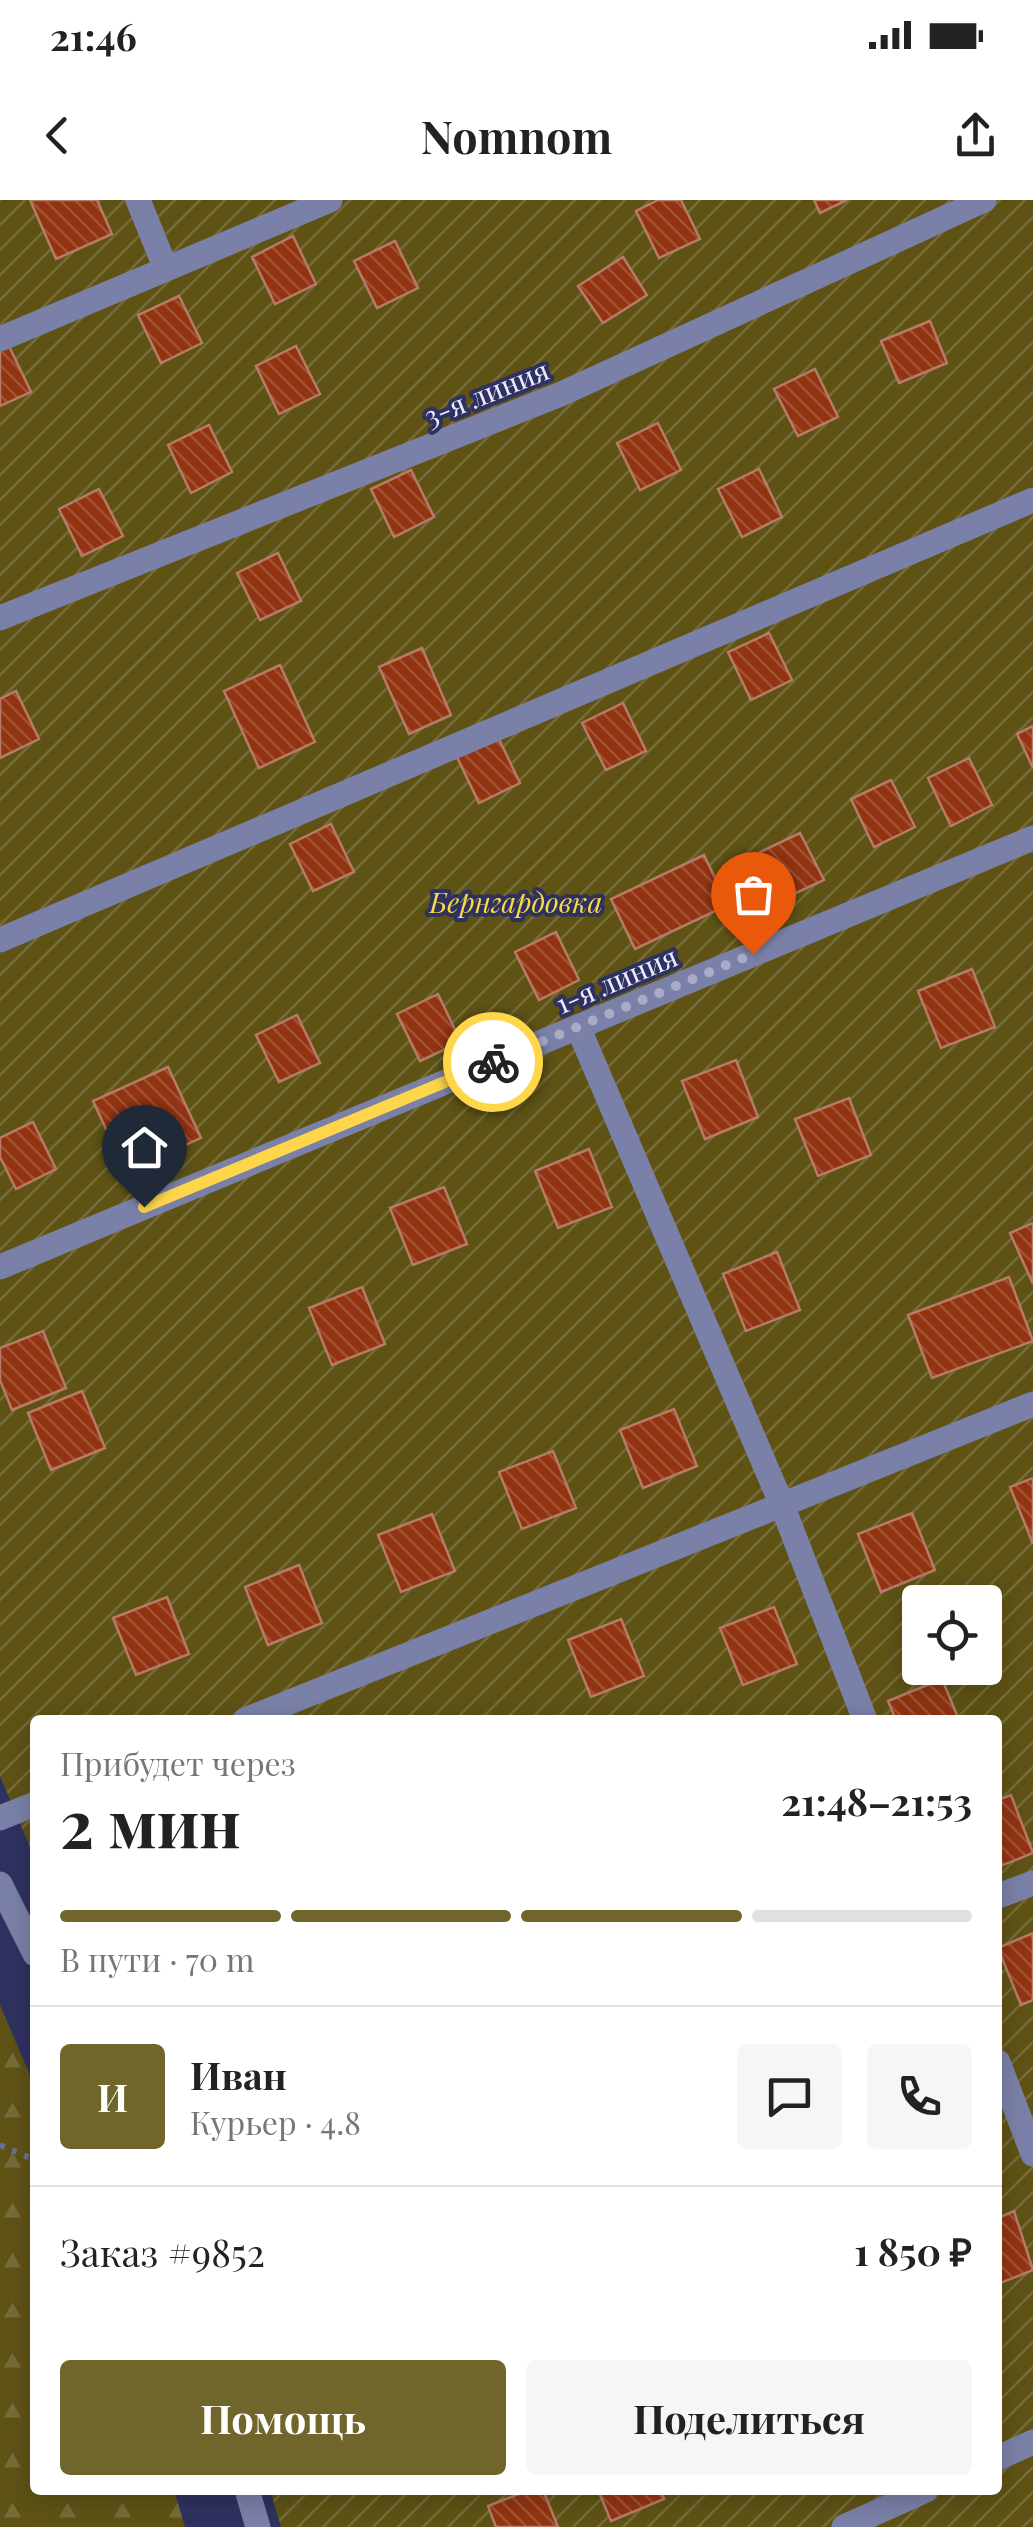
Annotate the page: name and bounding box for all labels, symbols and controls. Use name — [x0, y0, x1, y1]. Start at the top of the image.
text: 21:46 — [50, 10, 137, 61]
text: Nomnom — [421, 105, 612, 165]
icon: back — [30, 108, 85, 163]
icon: share — [948, 108, 1003, 163]
street label: 3-я линия — [418, 350, 554, 434]
pin — [711, 852, 796, 955]
icon: bag — [726, 867, 781, 922]
park label: Бернгардовка — [429, 883, 602, 920]
street label: 1-я линия — [549, 937, 683, 1021]
courier — [443, 1012, 543, 1112]
icon: bike — [466, 1035, 521, 1090]
pin — [102, 1105, 187, 1208]
icon: home — [117, 1120, 172, 1175]
map controls — [902, 1585, 1002, 1685]
button: locate — [902, 1585, 1002, 1685]
text: Прибудет через — [60, 1741, 296, 1784]
text: 21:48–21:53 — [781, 1775, 972, 1826]
text: 2 мин — [60, 1778, 241, 1864]
text: В пути · 70 m — [60, 1937, 254, 1980]
button: chat — [737, 2044, 842, 2149]
button: phone — [867, 2044, 972, 2149]
text: Иван — [190, 2049, 287, 2100]
text: И — [97, 2071, 128, 2122]
text: Курьер · 4.8 — [190, 2100, 361, 2143]
text: 1 850 ₽ — [854, 2225, 972, 2276]
text: Заказ #9852 — [60, 2226, 265, 2277]
button: Помощь — [60, 2360, 506, 2475]
button: Поделиться — [526, 2360, 972, 2475]

